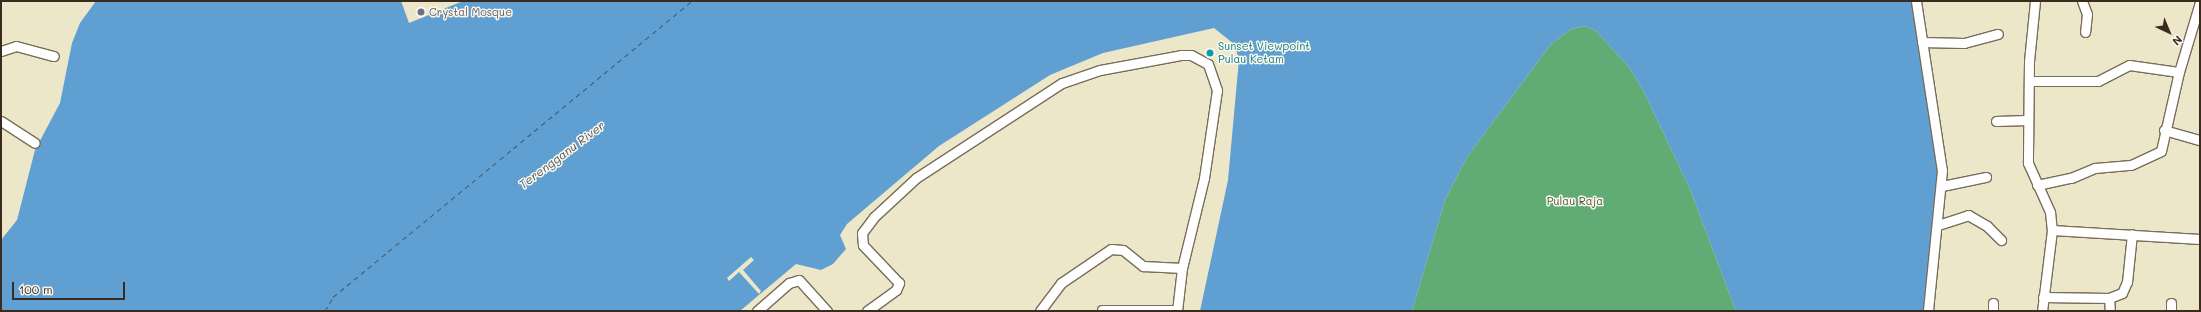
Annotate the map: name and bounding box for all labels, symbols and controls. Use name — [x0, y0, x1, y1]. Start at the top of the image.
place label: Crystal Mosque — [429, 5, 512, 19]
marker: Crystal Mosque — [416, 7, 426, 17]
north arrow — [2149, 12, 2189, 52]
text: N — [2169, 33, 2186, 49]
place label: Sunset Viewpoint Pulau Ketam — [1218, 40, 1310, 66]
marker: Sunset Viewpoint Pulau Ketam — [1205, 48, 1215, 58]
water label: Terengganu River — [516, 118, 608, 192]
park label: Pulau Raja — [1547, 194, 1603, 208]
scale bar — [14, 274, 127, 300]
text: 100 m — [19, 281, 53, 297]

